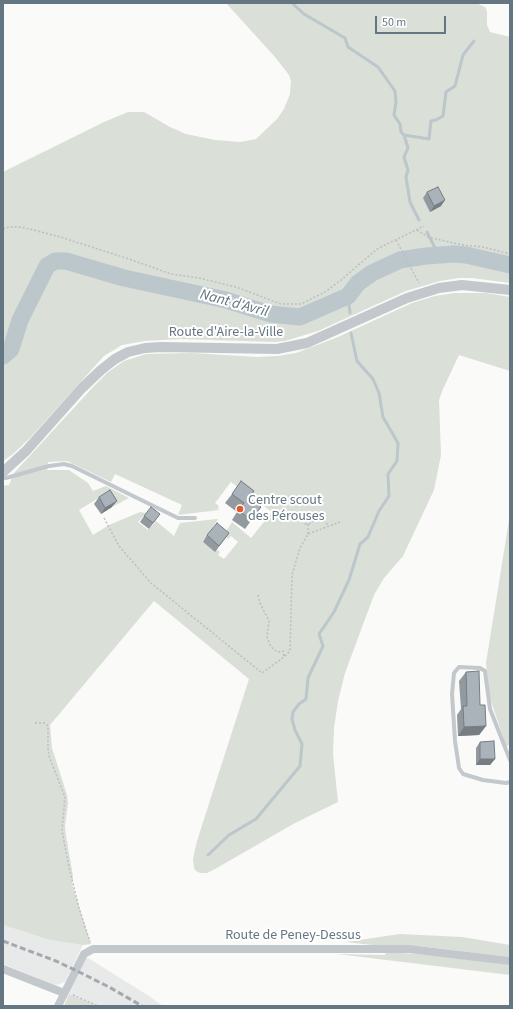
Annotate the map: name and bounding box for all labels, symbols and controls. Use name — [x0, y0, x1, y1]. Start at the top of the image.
scale bar — [377, 8, 448, 34]
text: 50 m — [382, 14, 406, 31]
water label: Nant d'Avril — [198, 286, 270, 322]
street label: Route d'Aire-la-Ville — [169, 325, 283, 341]
place label: Centre scout des Pérouses — [248, 493, 325, 526]
marker: Centre scout des Pérouses — [235, 504, 245, 514]
street label: Route de Peney-Dessus — [225, 928, 361, 944]

